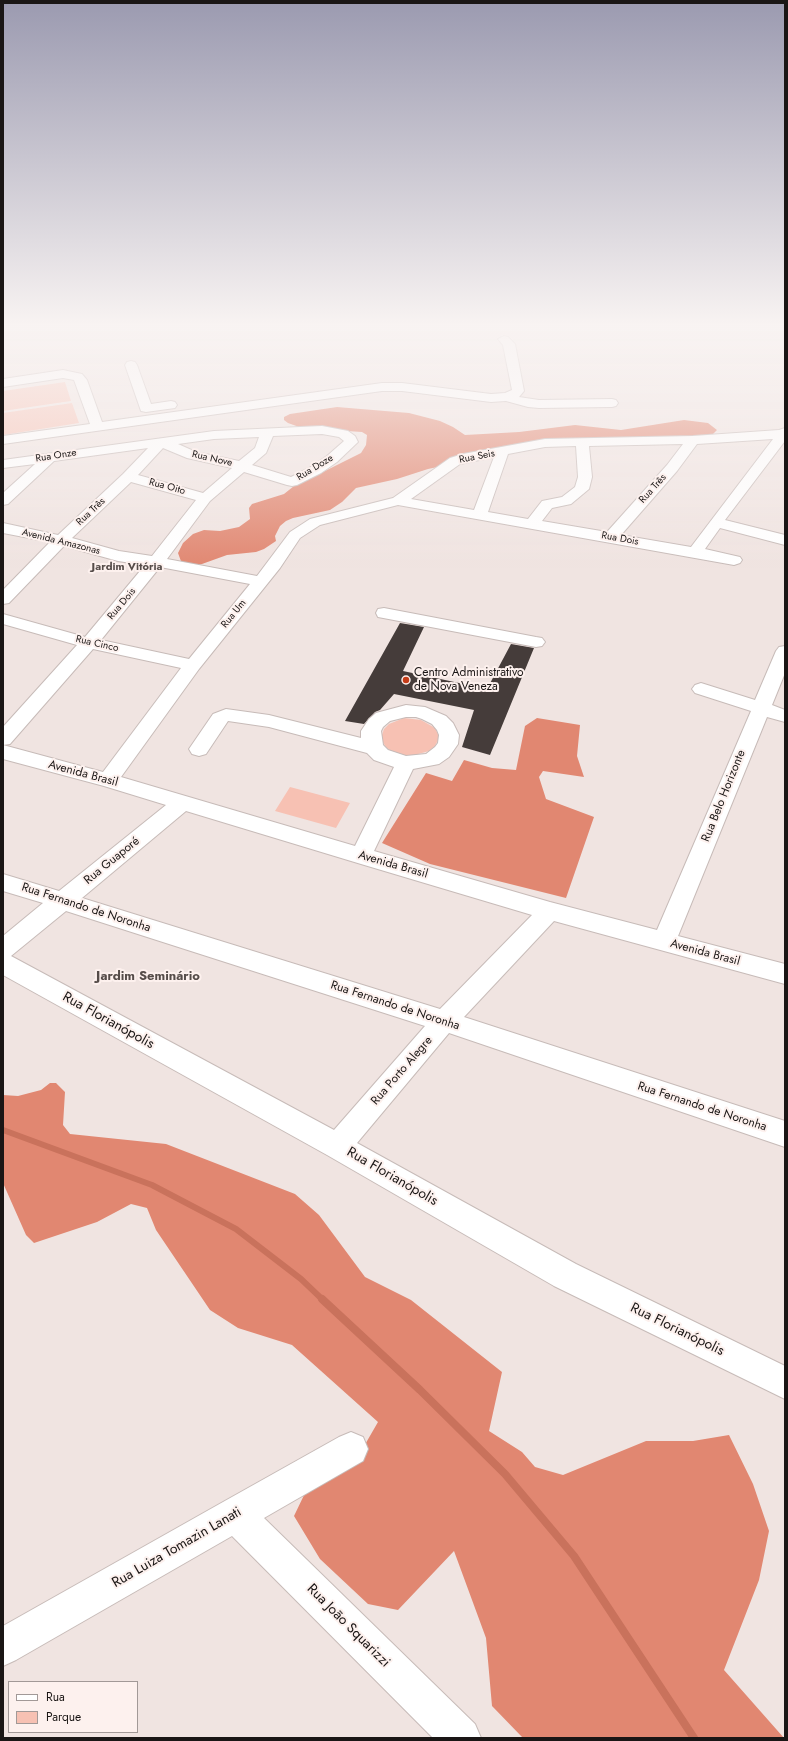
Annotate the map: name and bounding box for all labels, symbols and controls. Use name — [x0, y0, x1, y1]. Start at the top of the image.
street label: Rua Onze — [35, 447, 77, 465]
street label: Rua Seis — [458, 448, 496, 466]
street label: Rua Nove — [191, 449, 233, 469]
street label: Rua Doze — [295, 452, 335, 484]
street label: Rua Três — [637, 472, 669, 506]
street label: Rua Oito — [148, 476, 186, 498]
street label: Rua Três — [74, 496, 108, 528]
street label: Avenida Amazonas — [21, 526, 101, 558]
street label: Rua Dois — [600, 530, 640, 548]
district label: Jardim Vitória — [92, 560, 162, 574]
street label: Rua Dois — [105, 586, 139, 622]
street label: Rua Um — [219, 598, 249, 630]
street label: Rua Cinco — [74, 633, 120, 655]
place label: Centro Administrativo de Nova Veneza — [414, 666, 524, 694]
marker: Centro Administrativo de Nova Veneza — [401, 675, 411, 685]
street label: Rua Belo Horizonte — [699, 748, 749, 844]
street label: Avenida Brasil — [47, 758, 119, 790]
street label: Rua Guaporé — [81, 834, 143, 888]
street label: Avenida Brasil — [357, 848, 429, 882]
street label: Rua Fernando de Noronha — [20, 880, 152, 936]
street label: Avenida Brasil — [669, 937, 741, 969]
district label: Jardim Seminário — [96, 969, 200, 985]
street label: Rua Fernando de Noronha — [329, 978, 461, 1034]
street label: Rua Florianópolis — [59, 989, 157, 1053]
street label: Rua Porto Alegre — [368, 1034, 436, 1108]
street label: Rua Fernando de Noronha — [636, 1079, 768, 1135]
street label: Rua Florianópolis — [344, 1144, 440, 1210]
street label: Rua Florianópolis — [627, 1300, 727, 1360]
street label: Rua Luiza Tomazin Lanati — [109, 1504, 245, 1592]
street label: Rua João Squarizzi — [303, 1581, 393, 1671]
legend — [8, 1681, 138, 1733]
text: Rua — [46, 1688, 65, 1706]
text: Parque — [46, 1708, 81, 1726]

